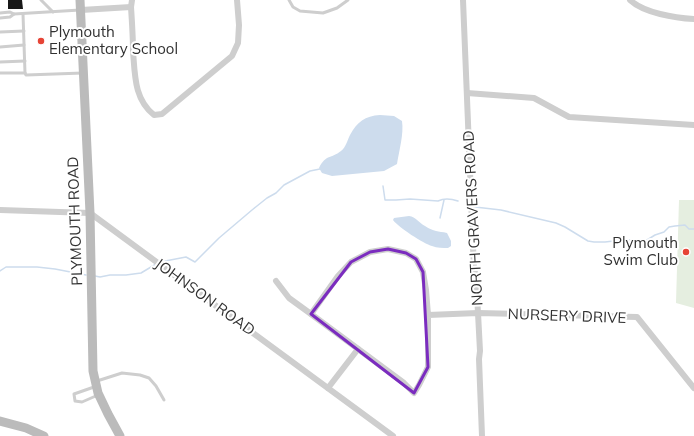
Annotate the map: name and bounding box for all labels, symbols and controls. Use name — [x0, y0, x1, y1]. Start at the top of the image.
place label: Plymouth Elementary School — [49, 22, 178, 58]
marker: Plymouth Elementary School — [36, 36, 46, 46]
street label: NORTH GRAVERS ROAD — [458, 130, 487, 306]
street label: PLYMOUTH ROAD — [63, 156, 86, 286]
place label: Plymouth Swim Club — [604, 233, 678, 269]
marker: Plymouth Swim Club — [681, 247, 691, 257]
street label: JOHNSON ROAD — [151, 254, 259, 339]
street label: NURSERY DRIVE — [507, 304, 627, 327]

